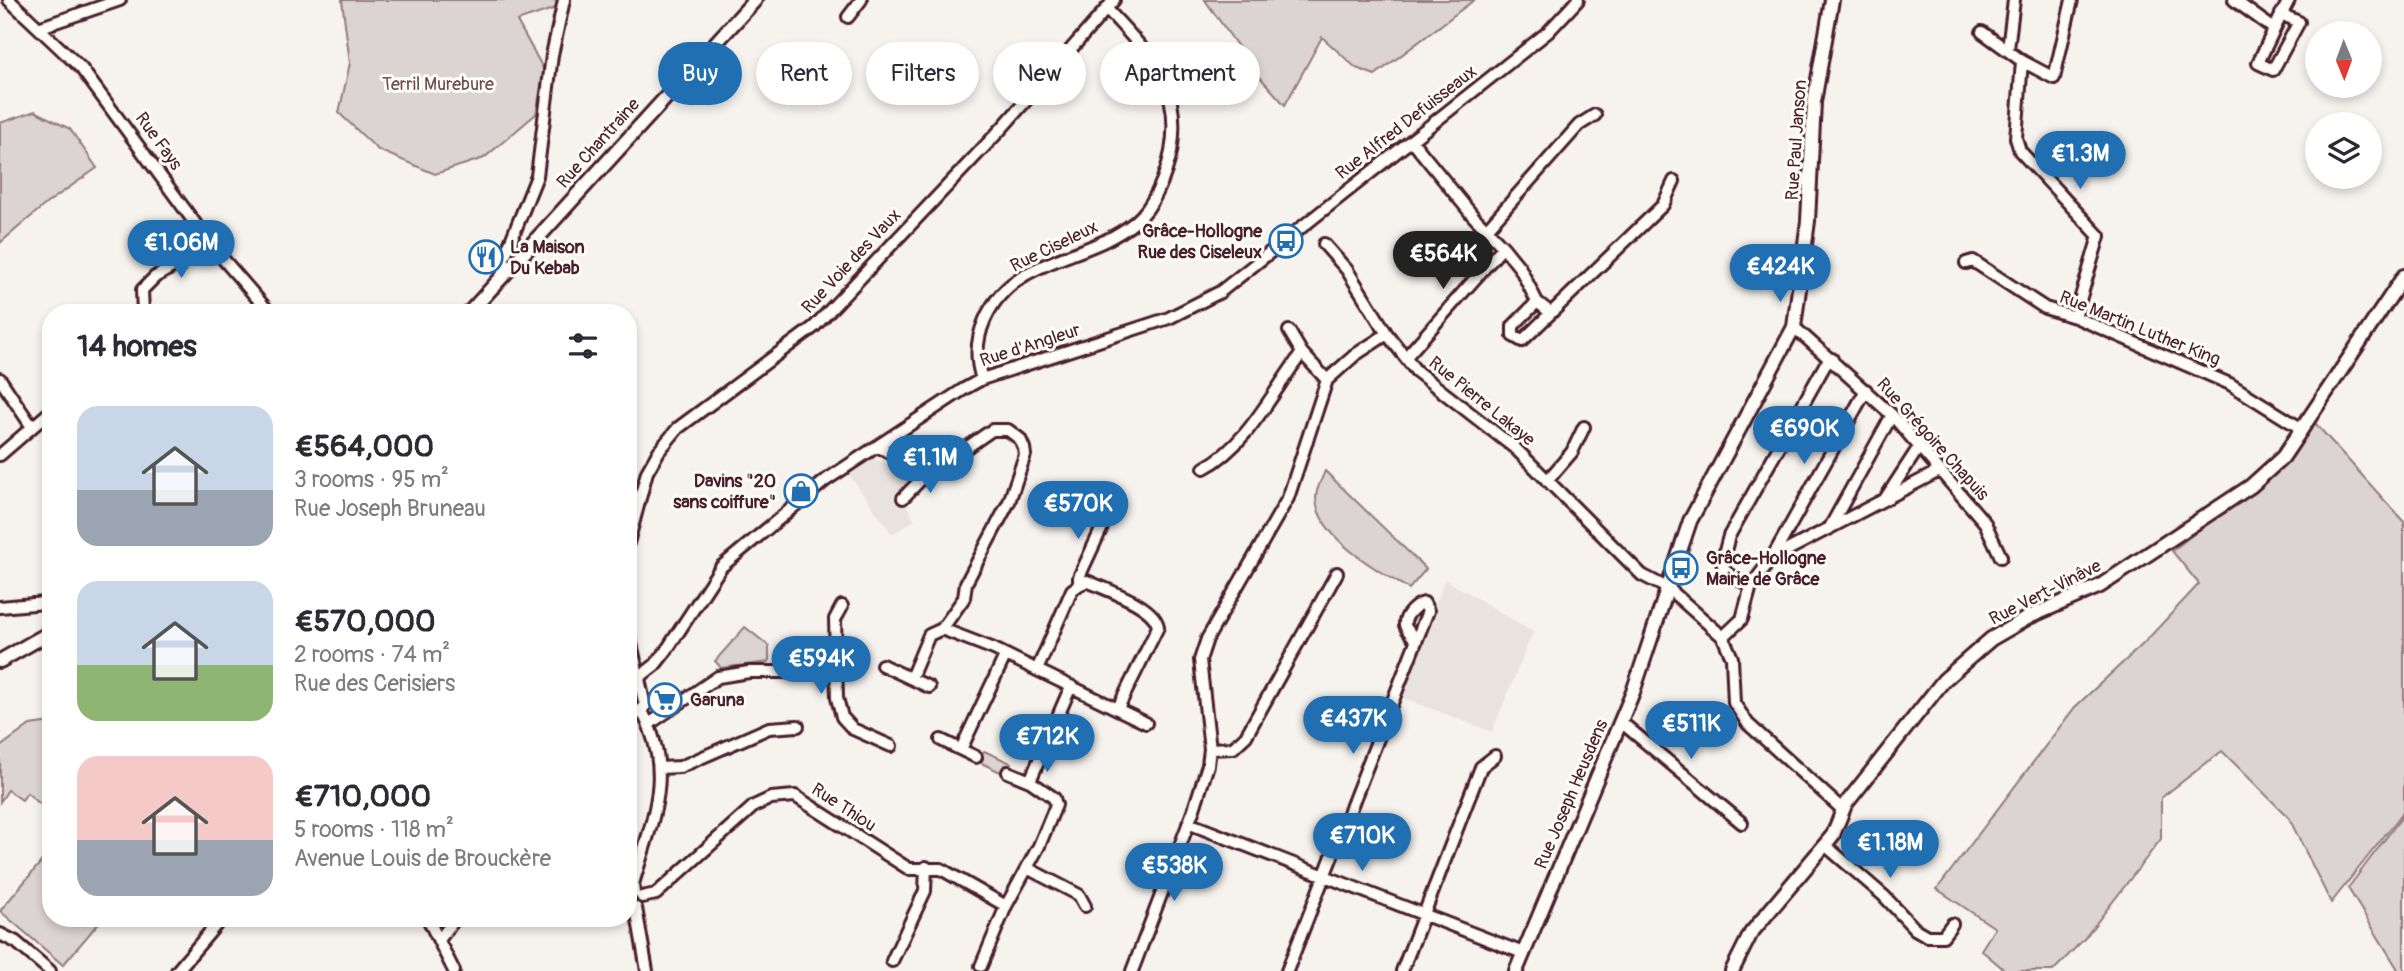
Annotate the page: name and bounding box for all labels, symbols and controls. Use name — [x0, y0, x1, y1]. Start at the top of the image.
north arrow — [2305, 21, 2382, 98]
map controls — [2305, 21, 2382, 189]
chip: Buy — [658, 42, 742, 105]
chip: Rent — [756, 42, 852, 105]
chip: Filters — [866, 42, 979, 105]
chip: New — [993, 42, 1086, 105]
chip: Apartment — [1100, 42, 1260, 105]
street label: Rue Alfred Defuisseaux — [1331, 60, 1482, 185]
park label: Terril Murebure — [382, 73, 494, 96]
street label: Rue Paul Janson — [1781, 79, 1812, 201]
street label: Rue Chantraine — [552, 93, 645, 193]
street label: Rue Fays — [130, 108, 187, 175]
button: layers — [2305, 112, 2382, 189]
pin: €1.3M — [2031, 132, 2129, 191]
text: €1.3M — [2051, 139, 2109, 168]
street label: Rue Voie des Vaux — [797, 204, 906, 319]
street label: Rue Ciseleux — [1007, 215, 1102, 278]
pin: €1.06M — [124, 220, 238, 280]
place label: Grâce-Hollogne Rue des Ciseleux — [1137, 220, 1263, 264]
bus stop icon: Grâce-Hollogne Rue des Ciseleux — [1267, 222, 1305, 260]
text: €1.06M — [144, 228, 218, 257]
pin: €564K — [1394, 232, 1492, 291]
place label: La Maison Du Kebab — [510, 236, 585, 280]
restaurant icon: La Maison Du Kebab — [467, 238, 505, 276]
text: €564K — [1409, 239, 1477, 268]
pin: €424K — [1731, 244, 1829, 304]
text: €424K — [1746, 252, 1814, 281]
street label: Rue Martin Luther King — [2056, 286, 2224, 371]
street label: Rue d'Angleur — [977, 318, 1084, 373]
icon: filters — [564, 327, 602, 365]
text: 14 homes — [77, 328, 197, 365]
street label: Rue Pierre Lakaye — [1424, 351, 1540, 451]
street label: Rue Grégoire Chapuis — [1871, 373, 1994, 506]
pin: €690K — [1755, 406, 1853, 466]
text: €690K — [1769, 414, 1839, 443]
text: €564,000 — [294, 428, 434, 465]
icon: home — [133, 434, 217, 518]
pin: €1.1M — [881, 435, 979, 495]
text: €1.1M — [903, 443, 957, 472]
text: 3 rooms · 95 m² — [294, 465, 449, 494]
place label: Davins "20 sans coiffure" — [673, 470, 776, 514]
shop icon: Davins "20 sans coiffure" — [782, 472, 820, 510]
pin: €570K — [1029, 482, 1127, 541]
text: €570K — [1043, 489, 1113, 518]
text: Rue Joseph Bruneau — [294, 494, 486, 523]
place label: Grâce-Hollogne Mairie de Grâce — [1706, 547, 1827, 591]
bus stop icon: Grâce-Hollogne Mairie de Grâce — [1662, 549, 1700, 587]
street label: Rue Vert-Vinâve — [1985, 554, 2105, 631]
text: €570,000 — [294, 603, 436, 640]
icon: home — [133, 609, 217, 693]
pin: €594K — [772, 636, 870, 696]
text: 2 rooms · 74 m² — [294, 640, 450, 669]
text: €594K — [788, 644, 854, 673]
text: Rue des Cerisiers — [294, 669, 455, 698]
supermarket icon: Garuna — [646, 681, 684, 719]
place label: Garuna — [690, 689, 745, 712]
pin: €437K — [1304, 696, 1402, 756]
pin: €511K — [1642, 702, 1740, 761]
text: €437K — [1319, 704, 1387, 733]
text: €511K — [1661, 709, 1721, 738]
pin: €712K — [998, 714, 1096, 774]
street label: Rue Joseph Heusdens — [1530, 716, 1613, 872]
text: €712K — [1015, 722, 1079, 751]
text: €710,000 — [294, 778, 431, 815]
street label: Rue Thiou — [807, 778, 881, 837]
icon: home — [133, 784, 217, 868]
pin: €710K — [1313, 814, 1411, 873]
text: 5 rooms · 118 m² — [294, 815, 454, 844]
pin: €1.18M — [1833, 820, 1947, 880]
text: €710K — [1329, 821, 1395, 850]
text: €1.18M — [1857, 828, 1923, 857]
text: Avenue Louis de Brouckère — [294, 844, 551, 873]
pin: €538K — [1125, 844, 1223, 903]
text: €538K — [1141, 851, 1207, 880]

